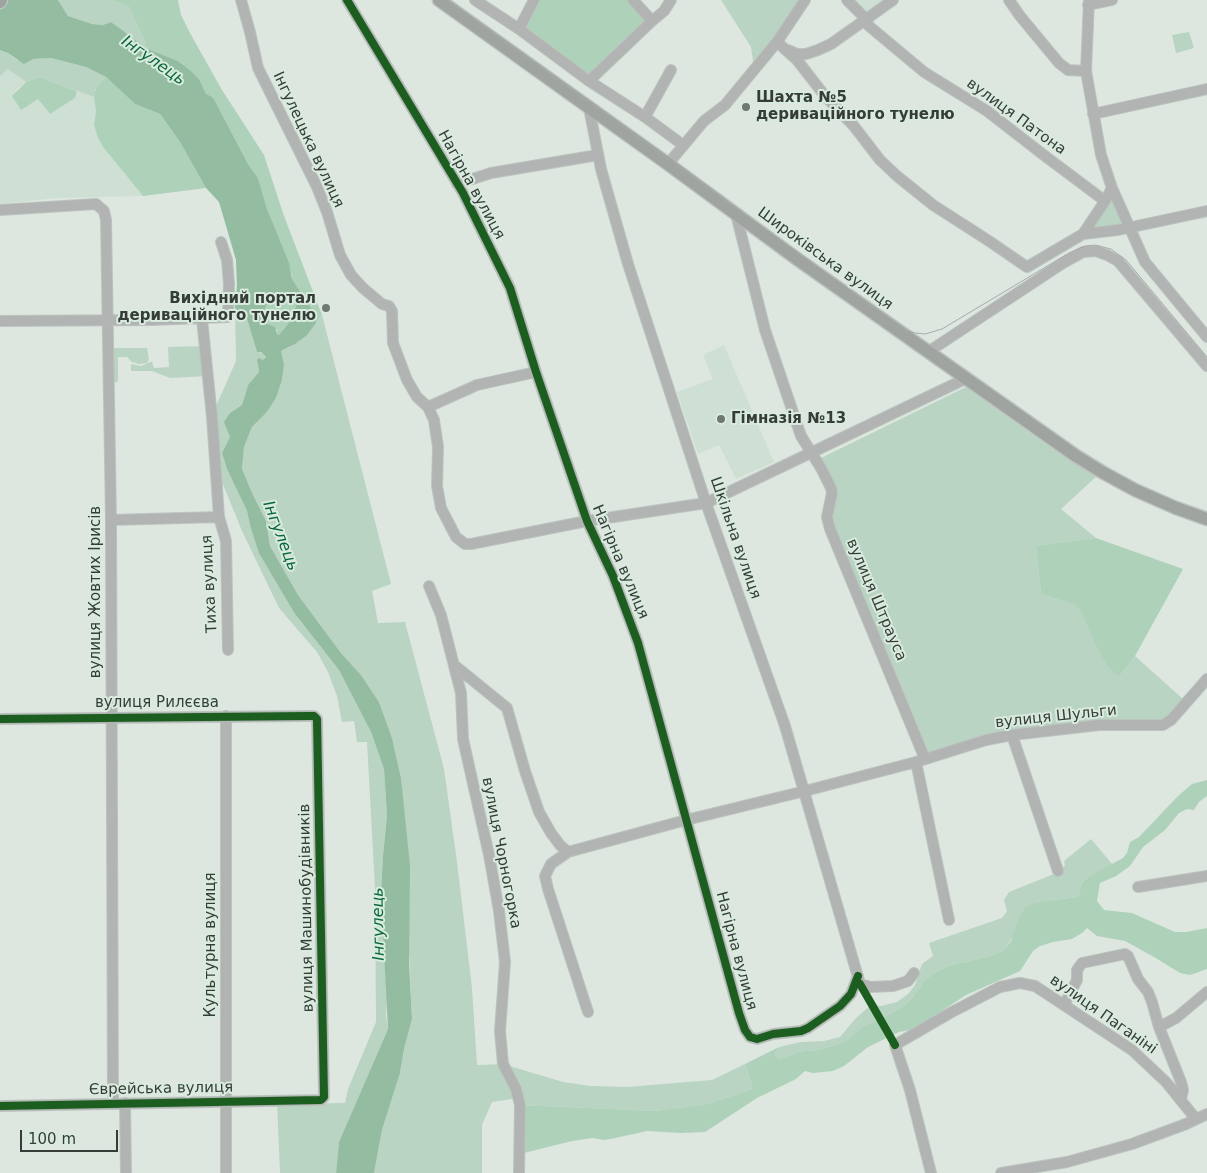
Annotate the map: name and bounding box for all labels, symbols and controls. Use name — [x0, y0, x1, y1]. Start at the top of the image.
water label: Інгулець — [117, 32, 189, 90]
street label: Інгулецька вулиця — [269, 69, 347, 211]
street label: вулиця Патона — [963, 75, 1069, 159]
place label: Шахта №5 дериваційного тунелю — [756, 89, 955, 124]
marker: Шахта №5 дериваційного тунелю — [740, 101, 752, 113]
street label: Нагірна вулиця — [434, 127, 508, 243]
street label: Широківська вулиця — [754, 204, 896, 314]
place label: Вихідний портал дериваційного тунелю — [117, 290, 316, 325]
marker: Вихідний портал дериваційного тунелю — [320, 302, 332, 314]
place label: Гімназія №13 — [731, 410, 846, 428]
marker: Гімназія №13 — [715, 413, 727, 425]
street label: Шкільна вулиця — [706, 475, 764, 601]
water label: Інгулець — [258, 498, 302, 574]
street label: Нагірна вулиця — [588, 502, 652, 622]
street label: вулиця Жовтих Ірисів — [87, 506, 105, 678]
street label: Тиха вулиця — [198, 535, 222, 633]
street label: вулиця Штрауса — [842, 536, 910, 664]
street label: вулиця Рилєєва — [95, 694, 219, 712]
street label: вулиця Шульги — [994, 702, 1118, 732]
street label: вулиця Чорногорка — [477, 776, 525, 930]
street label: вулиця Машинобудівників — [296, 803, 318, 1013]
street label: Культурна вулиця — [202, 872, 220, 1018]
water label: Інгулець — [369, 887, 389, 961]
street label: Нагірна вулиця — [712, 890, 760, 1012]
street label: вулиця Паганіні — [1046, 971, 1160, 1059]
street label: Єврейська вулиця — [89, 1079, 233, 1099]
scale bar — [22, 1120, 120, 1152]
text: 100 m — [28, 1130, 76, 1148]

